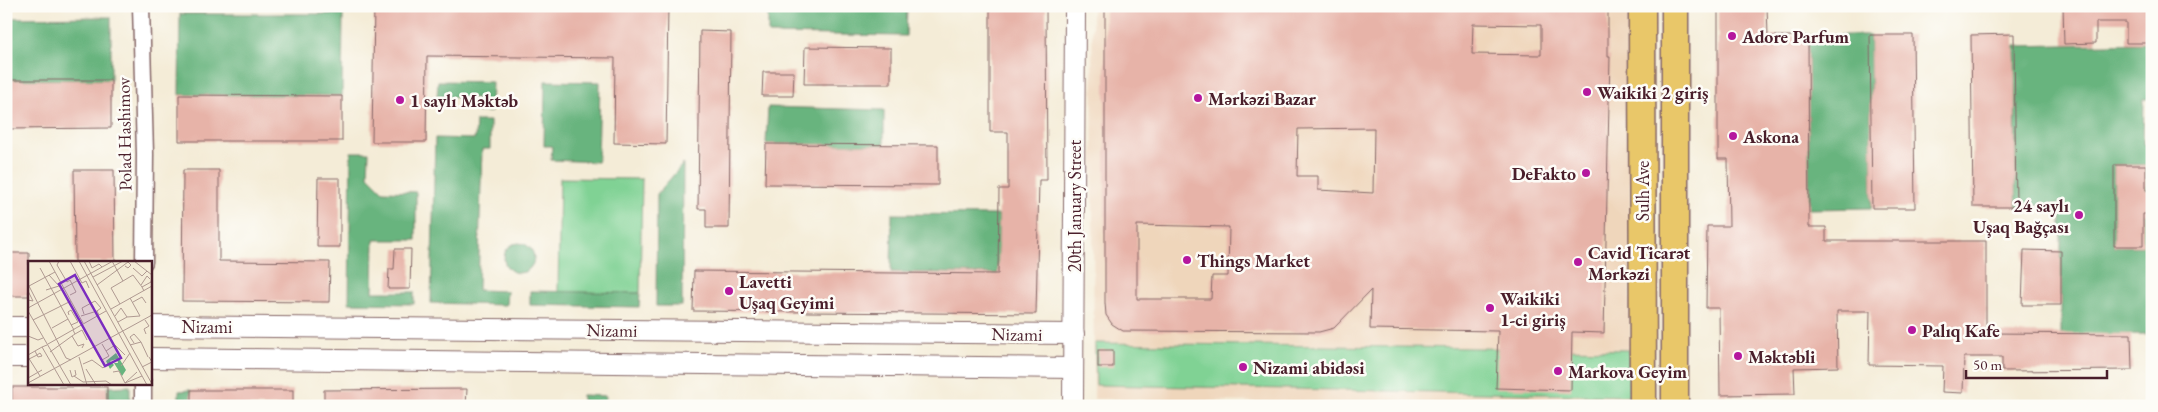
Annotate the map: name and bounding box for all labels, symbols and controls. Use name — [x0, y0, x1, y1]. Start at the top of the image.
place label: Adore Parfum — [1741, 25, 1850, 48]
marker: Adore Parfum — [1726, 30, 1738, 42]
street label: Polad Hashimov — [112, 77, 136, 191]
place label: Waikiki 2 giriş — [1597, 81, 1709, 104]
marker: Waikiki 2 giriş — [1581, 86, 1593, 98]
place label: Mərkəzi Bazar — [1208, 87, 1317, 110]
place label: 1 saylı Məktəb — [410, 89, 518, 112]
marker: Mərkəzi Bazar — [1192, 92, 1204, 104]
marker: 1 saylı Məktəb — [394, 94, 406, 106]
place label: Askona — [1742, 125, 1799, 148]
marker: Askona — [1727, 130, 1739, 142]
street label: 20th January Street — [1063, 139, 1086, 272]
street label: Sulh Ave — [1631, 161, 1654, 221]
place label: DeFakto — [1512, 162, 1576, 185]
marker: DeFakto — [1580, 167, 1592, 179]
place label: 24 saylı Uşaq Bağçası — [1973, 194, 2070, 238]
marker: 24 saylı Uşaq Bağçası — [2073, 209, 2085, 221]
place label: Cavid Ticarət Mərkəzi — [1588, 241, 1691, 285]
place label: Things Market — [1197, 249, 1310, 272]
marker: Things Market — [1181, 254, 1193, 266]
marker: Cavid Ticarət Mərkəzi — [1572, 256, 1584, 268]
inset map — [28, 261, 151, 384]
place label: Lavetti Uşaq Geyimi — [739, 270, 835, 314]
marker: Lavetti Uşaq Geyimi — [723, 285, 735, 297]
place label: Waikiki 1-ci giriş — [1500, 287, 1566, 331]
marker: Waikiki 1-ci giriş — [1484, 302, 1496, 314]
street label: Nizami — [181, 315, 233, 338]
street label: Nizami — [586, 318, 638, 342]
place label: Palıq Kafe — [1922, 319, 2000, 342]
street label: Nizami — [991, 322, 1043, 346]
marker: Palıq Kafe — [1906, 324, 1918, 336]
place label: Məktəbli — [1748, 345, 1816, 368]
scale bar — [1966, 347, 2107, 379]
marker: Məktəbli — [1732, 350, 1744, 362]
text: 50 m — [1973, 355, 2002, 374]
place label: Nizami abidәsi — [1253, 356, 1365, 379]
place label: Markova Geyim — [1568, 360, 1688, 383]
marker: Nizami abidәsi — [1237, 361, 1249, 373]
marker: Markova Geyim — [1552, 365, 1564, 377]

